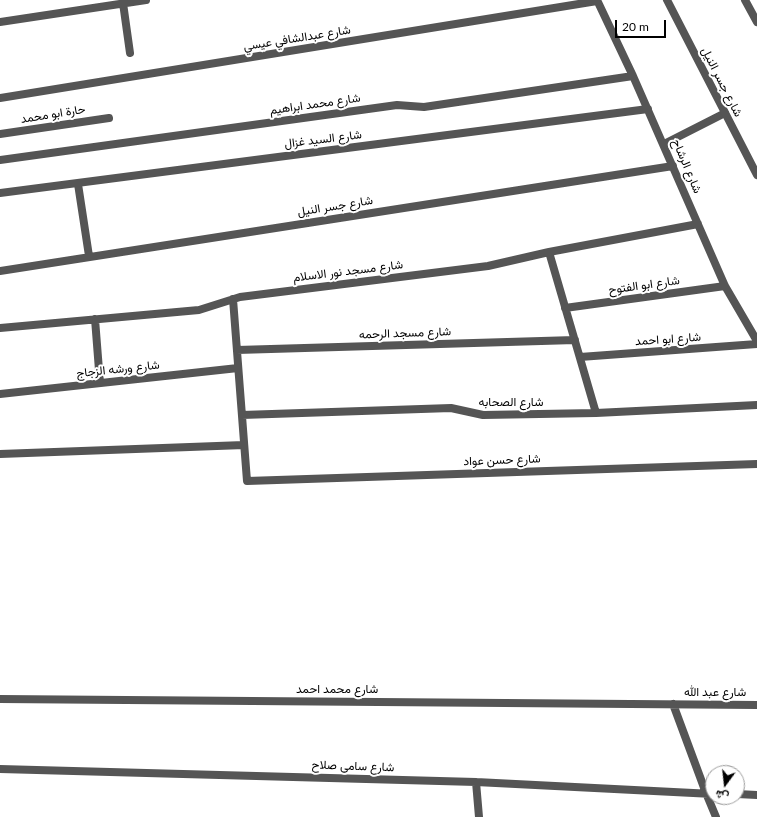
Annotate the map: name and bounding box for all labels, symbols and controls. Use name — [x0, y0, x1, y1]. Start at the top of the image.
scale bar — [617, 12, 668, 38]
text: 20 m — [622, 19, 649, 34]
street label: شارع عبدالشافي عيسي — [242, 22, 352, 54]
street label: شارع جسر النيل — [698, 45, 746, 119]
street label: شارع محمد ابراهيم — [269, 91, 361, 117]
street label: حارة ابو محمد — [19, 102, 87, 126]
street label: شارع السيد غزال — [283, 127, 363, 151]
street label: شارع الرشاح — [669, 137, 705, 195]
street label: شارع جسر النيل — [296, 193, 374, 219]
street label: شارع مسجد نور الاسلام — [292, 257, 404, 285]
street label: شارع ابو الفتوح — [607, 273, 681, 297]
street label: شارع مسجد الرحمه — [359, 324, 451, 342]
street label: شارع ابو احمد — [635, 330, 701, 348]
street label: شارع ورشه الزجاج — [76, 357, 160, 381]
street label: شارع الصحابه — [479, 395, 543, 409]
street label: شارع حسن عواد — [463, 451, 541, 469]
street label: شارع محمد احمد — [296, 682, 378, 696]
street label: شارع عبد الله — [684, 685, 746, 699]
street label: شارع سامى صلاح — [311, 757, 395, 775]
north arrow — [705, 765, 745, 805]
text: ش — [714, 788, 730, 804]

